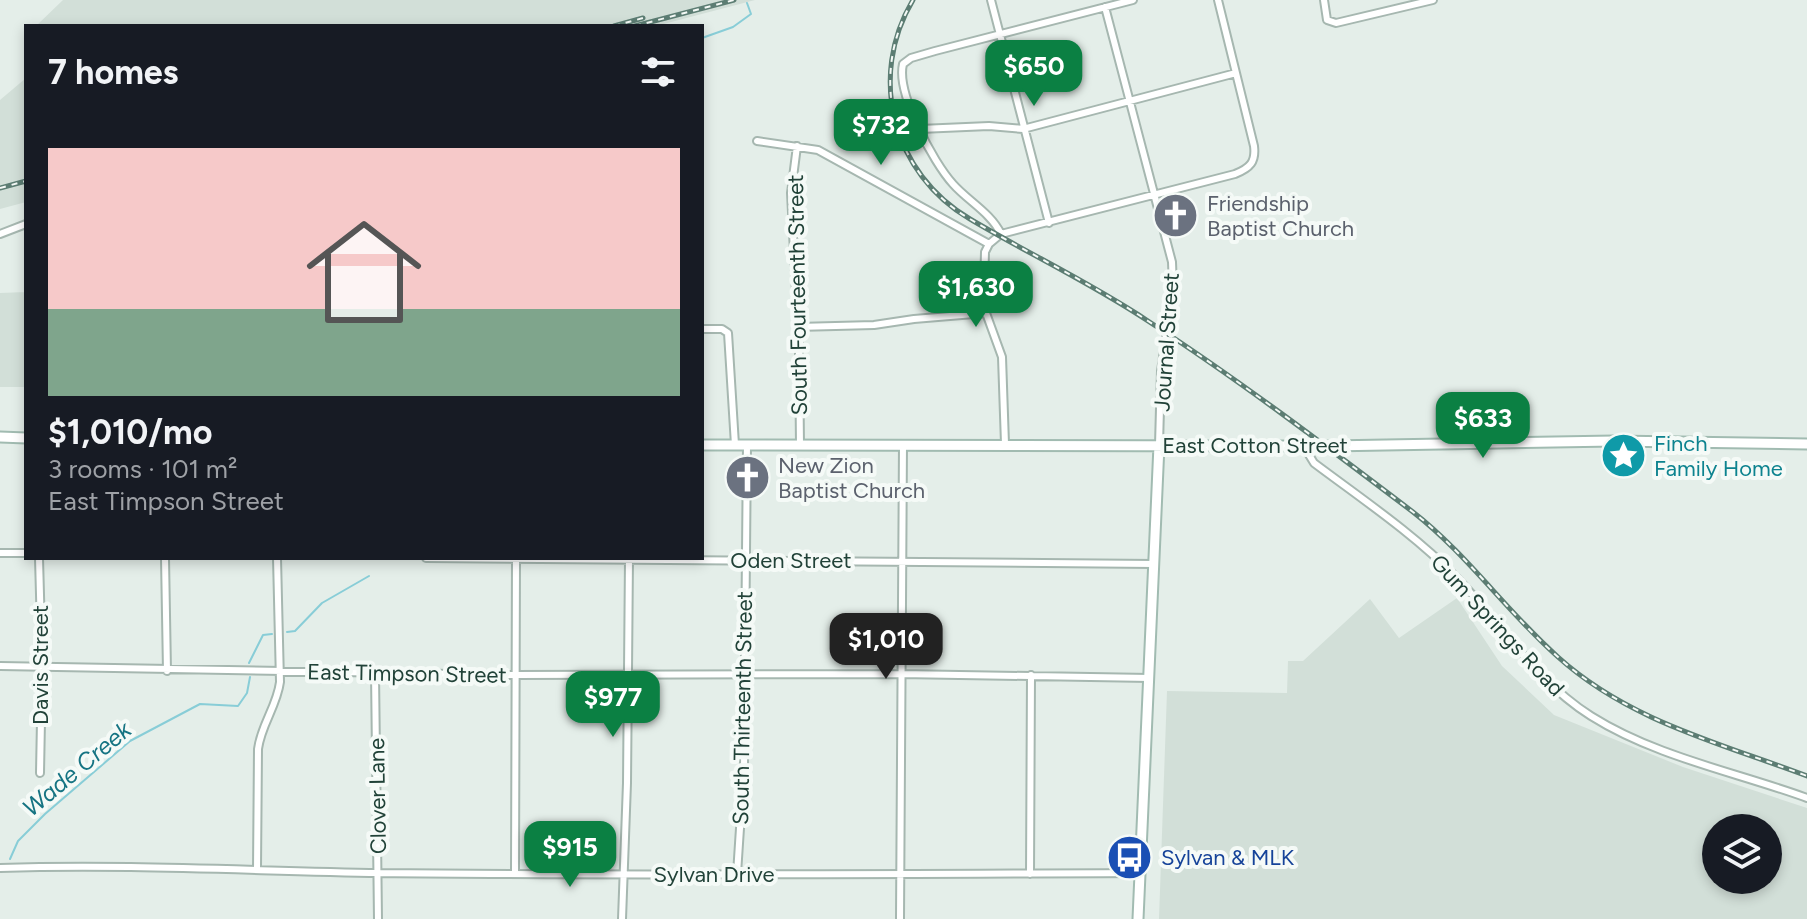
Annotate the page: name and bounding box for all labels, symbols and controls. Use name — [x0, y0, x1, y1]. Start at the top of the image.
pin: $650 — [987, 40, 1081, 108]
icon: filters — [636, 50, 680, 94]
text: $650 — [1003, 50, 1065, 82]
text: 7 homes — [48, 52, 178, 93]
pin: $732 — [834, 99, 928, 167]
text: $732 — [852, 109, 910, 141]
street label: South Fourteenth Street — [782, 174, 813, 416]
place label: Friendship Baptist Church — [1207, 190, 1354, 242]
church icon: Friendship Baptist Church — [1152, 192, 1200, 240]
icon: home — [292, 200, 436, 344]
pin: $1,630 — [911, 261, 1041, 329]
text: $1,630 — [937, 271, 1015, 303]
street label: Journal Street — [1148, 272, 1185, 412]
pin: $633 — [1436, 392, 1530, 460]
text: $633 — [1454, 402, 1512, 434]
text: $1,010/mo — [48, 412, 212, 453]
place label: Finch Family Home — [1654, 430, 1783, 482]
street label: East Cotton Street — [1162, 432, 1348, 459]
place icon: Finch Family Home — [1599, 432, 1647, 480]
place label: New Zion Baptist Church — [778, 452, 925, 504]
text: 3 rooms · 101 m² — [48, 453, 237, 485]
church icon: New Zion Baptist Church — [723, 454, 771, 502]
text: East Timpson Street — [48, 485, 284, 517]
street label: Oden Street — [730, 547, 852, 574]
street label: Gum Springs Road — [1425, 549, 1570, 702]
street label: South Thirteenth Street — [727, 591, 758, 825]
street label: Davis Street — [27, 605, 54, 725]
pin: $1,010 — [821, 613, 951, 681]
text: $1,010 — [848, 623, 924, 655]
street label: East Timpson Street — [307, 658, 507, 689]
pin: $977 — [566, 671, 660, 739]
text: $977 — [584, 681, 642, 713]
water label: Wade Creek — [17, 714, 138, 822]
street label: Clover Lane — [363, 738, 392, 854]
map controls — [1702, 814, 1782, 894]
button: layers — [1702, 814, 1782, 894]
pin: $915 — [523, 821, 617, 889]
text: $915 — [542, 831, 598, 863]
bus stop icon: Sylvan & MLK — [1106, 833, 1154, 881]
place label: Sylvan & MLK — [1161, 844, 1295, 871]
street label: Sylvan Drive — [654, 861, 774, 888]

